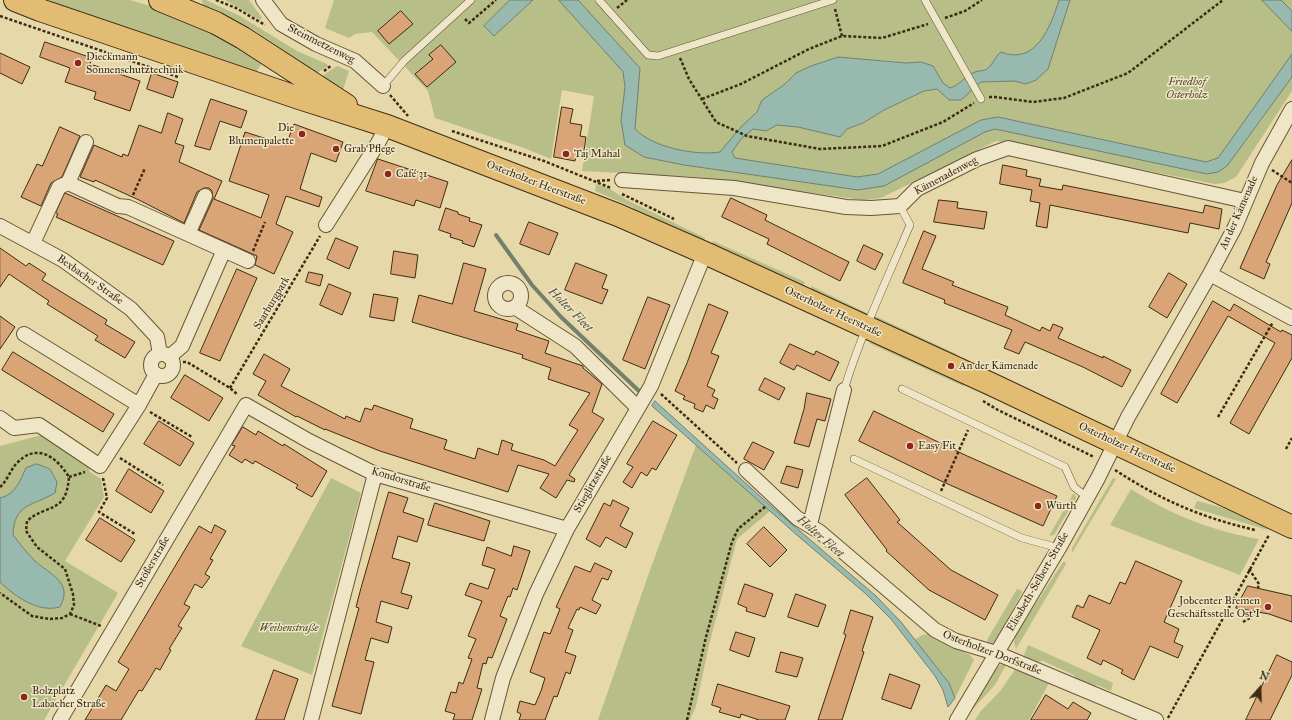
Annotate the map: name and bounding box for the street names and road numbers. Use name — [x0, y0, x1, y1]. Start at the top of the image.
street label: Steinmetzenweg — [285, 21, 357, 67]
street label: Kämenadenweg — [912, 154, 980, 198]
street label: Osterholzer Heerstraße — [484, 158, 588, 208]
street label: An der Kämenade — [1217, 174, 1261, 252]
street label: Bexbacher Straße — [54, 252, 126, 308]
street label: Saarburgpark — [251, 274, 293, 332]
street label: Osterholzer Heerstraße — [782, 284, 884, 340]
street label: Osterholzer Heerstraße — [1076, 420, 1178, 476]
street label: Stieglitzstraße — [571, 453, 615, 515]
street label: Kondorstraße — [370, 465, 432, 495]
street label: Elisabeth-Selbert-Straße — [1004, 530, 1072, 634]
street label: Stößerstraße — [133, 534, 173, 590]
street label: Osterholzer Dorfstraße — [941, 628, 1043, 678]

